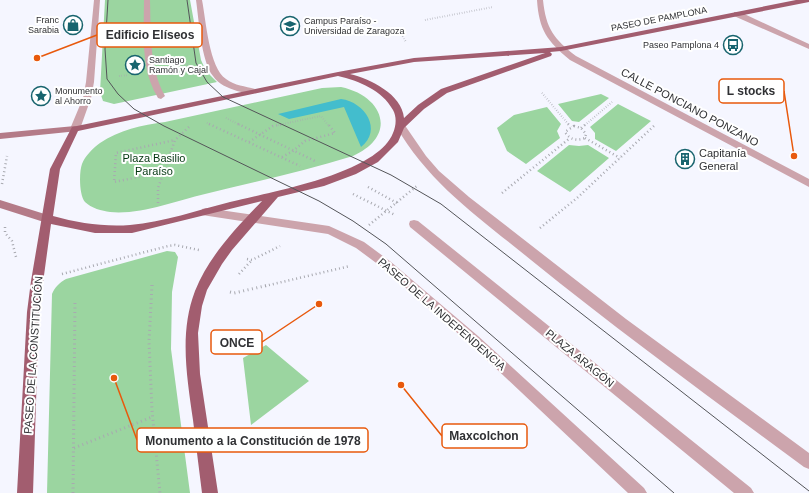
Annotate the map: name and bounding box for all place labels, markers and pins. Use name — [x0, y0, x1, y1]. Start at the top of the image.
shop icon: Franc Sarabia — [62, 14, 84, 36]
place label: Franc Sarabia — [28, 15, 59, 35]
school or university icon: Campus Paraíso - Universidad de Zaragoza — [279, 15, 301, 37]
place label: Campus Paraíso - Universidad de Zaragoza — [304, 16, 405, 36]
callout: Edificio Elíseos — [97, 23, 202, 47]
bus stop icon: Paseo Pamplona 4 — [722, 34, 744, 56]
place label: Paseo Pamplona 4 — [643, 40, 719, 50]
place icon: Santiago Ramón y Cajal — [124, 54, 146, 76]
place label: Santiago Ramón y Cajal — [149, 55, 208, 75]
callout: L stocks — [719, 79, 784, 103]
place icon: Monumento al Ahorro — [30, 85, 52, 107]
place label: Monumento al Ahorro — [55, 86, 103, 106]
place label: Capitanía General — [699, 147, 747, 172]
building icon: Capitanía General — [674, 148, 696, 170]
callout: ONCE — [211, 330, 262, 354]
callout: Maxcolchon — [442, 424, 527, 448]
callout: Monumento a la Constitución de 1978 — [137, 428, 368, 452]

